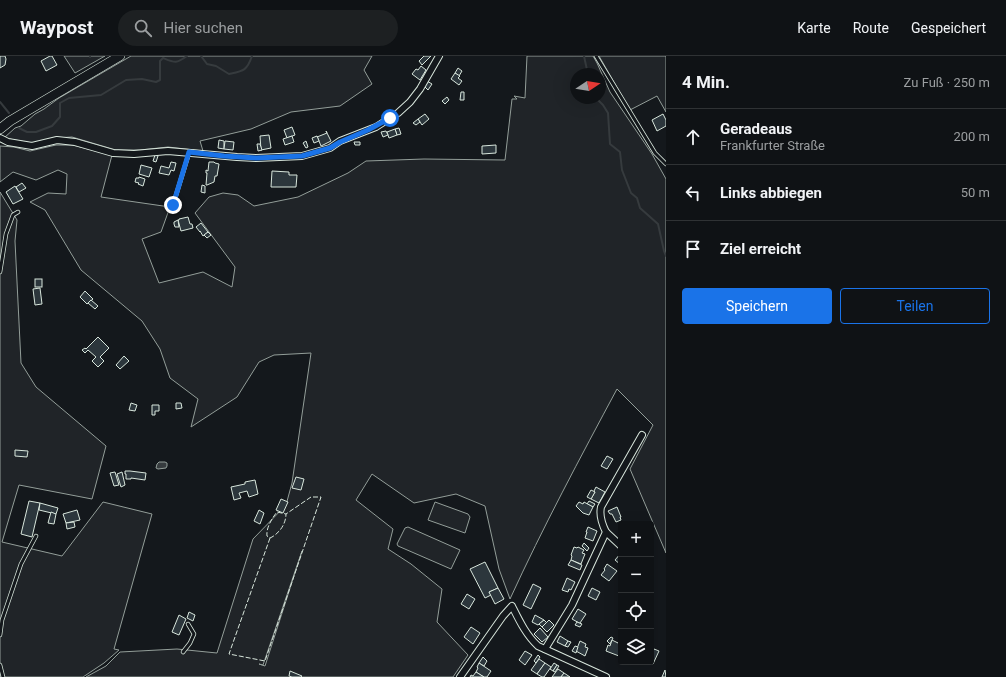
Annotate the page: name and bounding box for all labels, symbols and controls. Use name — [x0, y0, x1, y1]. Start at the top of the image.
search box — [118, 10, 398, 46]
text: Waypost — [20, 16, 94, 39]
icon: search — [132, 17, 154, 39]
text: Hier suchen — [164, 19, 243, 37]
text: Karte — [797, 20, 831, 36]
text: Route — [853, 20, 889, 36]
text: Gespeichert — [911, 20, 986, 36]
north arrow — [570, 68, 606, 104]
text: 4 Min. — [682, 72, 730, 92]
text: Zu Fuß · 250 m — [904, 75, 990, 90]
route start — [381, 109, 399, 127]
text: Geradeaus — [720, 120, 792, 138]
icon: ahead — [682, 126, 704, 148]
text: 200 m — [953, 129, 990, 144]
text: Frankfurter Straße — [720, 138, 825, 153]
icon: left — [682, 182, 704, 204]
text: Links abbiegen — [720, 184, 822, 202]
text: 50 m — [961, 185, 990, 200]
route end — [164, 196, 182, 214]
icon: arrive — [682, 238, 704, 260]
text: Ziel erreicht — [720, 240, 801, 258]
button: Speichern — [682, 288, 832, 324]
button: Teilen — [840, 288, 990, 324]
map controls — [618, 521, 654, 665]
button: + — [618, 521, 654, 557]
button: − — [618, 557, 654, 593]
button: locate — [618, 593, 654, 629]
button: layers — [618, 629, 654, 665]

